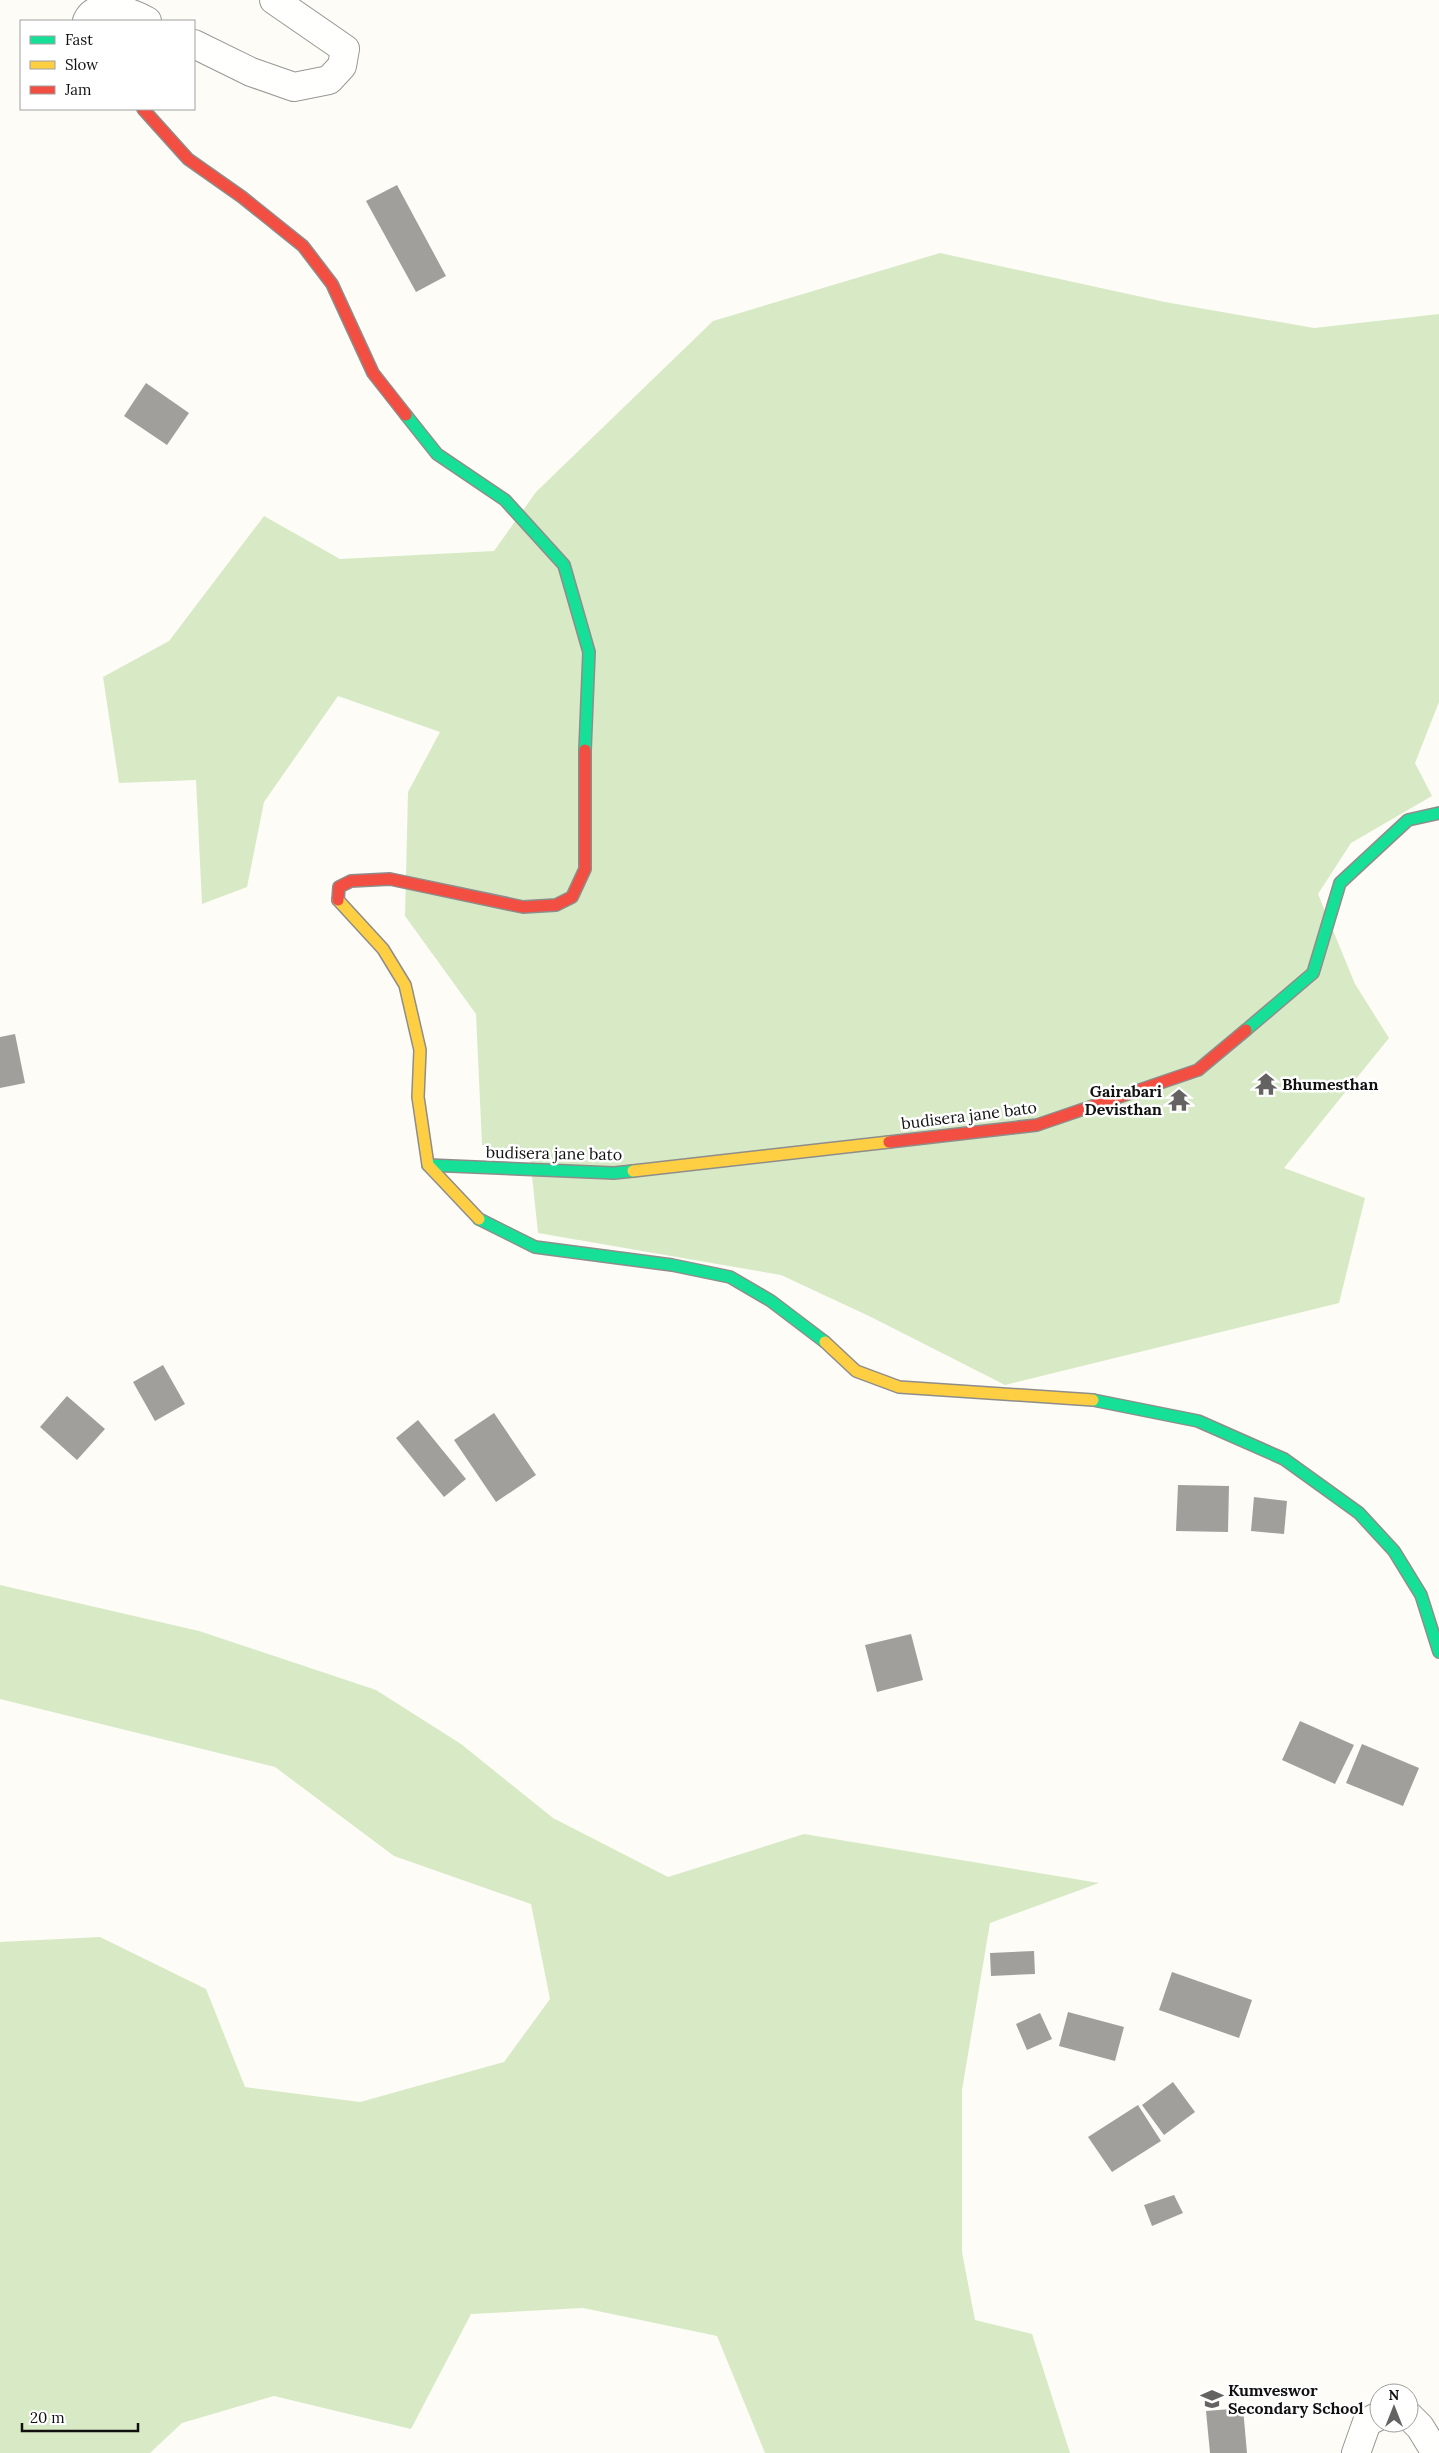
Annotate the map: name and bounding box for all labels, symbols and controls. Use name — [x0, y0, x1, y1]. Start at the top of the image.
legend — [20, 20, 195, 110]
text: Fast — [65, 30, 93, 49]
text: Slow — [65, 55, 98, 74]
text: Jam — [64, 80, 92, 99]
temple icon: Bhumesthan — [1253, 1071, 1279, 1097]
place label: Bhumesthan — [1282, 1074, 1378, 1094]
place label: Gairabari Devisthan — [1085, 1081, 1162, 1119]
temple icon: Gairabari Devisthan — [1166, 1087, 1192, 1113]
street label: budisera jane bato — [900, 1097, 1038, 1133]
street label: budisera jane bato — [486, 1142, 622, 1164]
place label: Kumveswor Secondary School — [1228, 2380, 1363, 2418]
north arrow — [1369, 2383, 1419, 2433]
school or university icon: Kumveswor Secondary School — [1199, 2386, 1225, 2412]
text: N — [1389, 2386, 1400, 2404]
scale bar — [22, 2400, 139, 2432]
text: 20 m — [30, 2408, 65, 2427]

